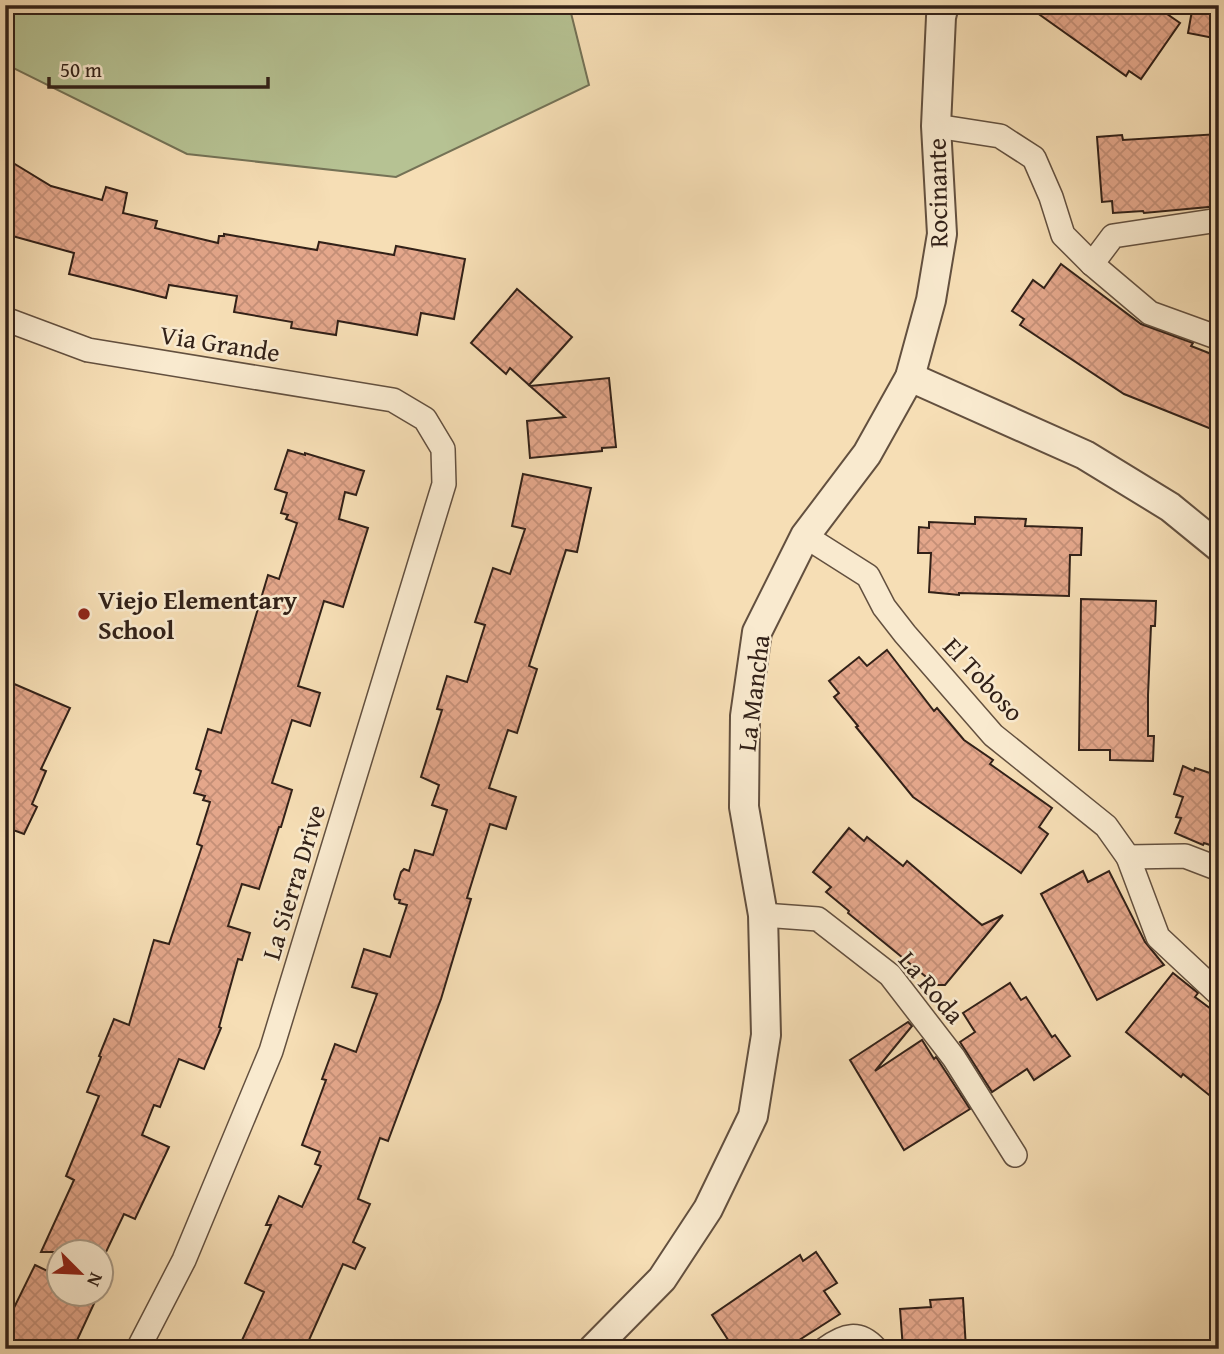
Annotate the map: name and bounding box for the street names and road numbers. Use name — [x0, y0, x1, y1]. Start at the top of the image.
street label: Rocinante — [917, 138, 957, 248]
street label: Via Grande — [157, 314, 283, 372]
street label: El Toboso — [935, 628, 1033, 730]
street label: La Mancha — [727, 632, 780, 753]
street label: La Sierra Drive — [251, 800, 335, 964]
street label: La Roda — [890, 942, 975, 1033]

